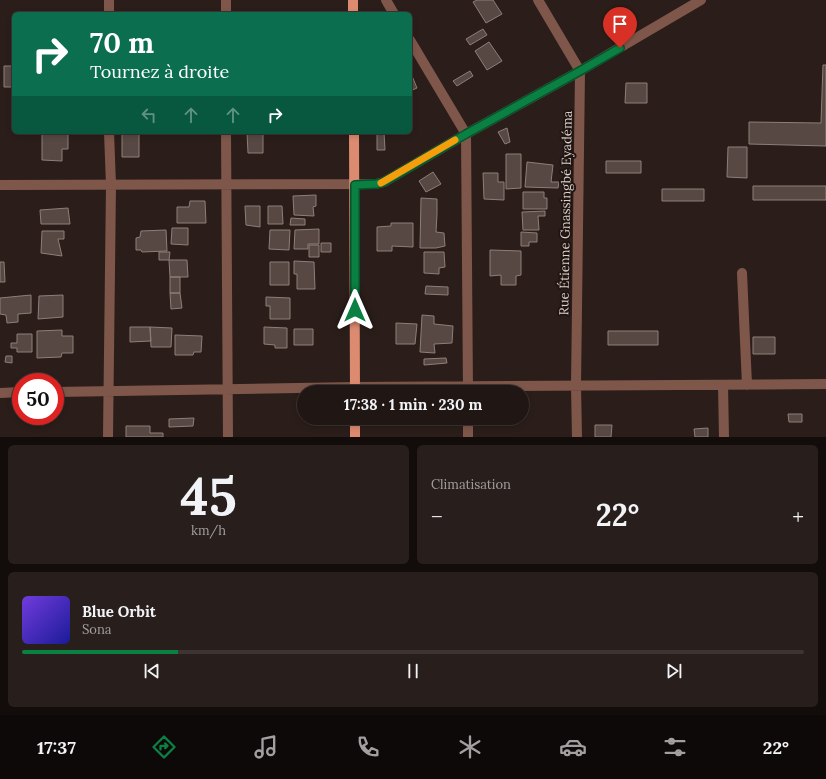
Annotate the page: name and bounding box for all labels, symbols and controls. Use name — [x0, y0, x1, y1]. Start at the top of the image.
pin — [603, 7.0, 637, 48]
icon: arrive — [609, 13, 631, 35]
text: 70 m — [90, 25, 154, 61]
icon: right — [24, 28, 76, 80]
text: Tournez à droite — [90, 60, 229, 83]
icon: left — [138, 104, 160, 126]
icon: ahead — [180, 104, 202, 126]
icon: ahead — [222, 104, 244, 126]
icon: right — [264, 104, 286, 126]
street label: Rue Étienne Gnassingbé Eyadéma — [555, 110, 576, 315]
position arrow — [334, 289, 376, 331]
speed limit sign: 50 — [12, 373, 64, 425]
text: 17:38 · 1 min · 230 m — [344, 395, 482, 414]
text: 45 — [180, 463, 237, 529]
text: Climatisation — [431, 476, 511, 493]
text: 22° — [596, 496, 639, 534]
text: − — [431, 502, 443, 530]
text: + — [792, 502, 804, 530]
text: km/h — [191, 522, 226, 539]
text: Blue Orbit — [82, 602, 156, 621]
text: Sona — [82, 621, 112, 638]
icon: previous — [141, 660, 163, 682]
icon: pause — [402, 660, 424, 682]
icon: next — [663, 660, 685, 682]
icon: directions — [150, 733, 178, 761]
icon: music — [252, 733, 280, 761]
icon: phone — [354, 733, 382, 761]
icon: climate — [456, 733, 484, 761]
icon: car — [559, 733, 587, 761]
icon: filters — [661, 733, 689, 761]
text: 17:37 — [37, 736, 76, 759]
text: 22° — [763, 736, 789, 759]

